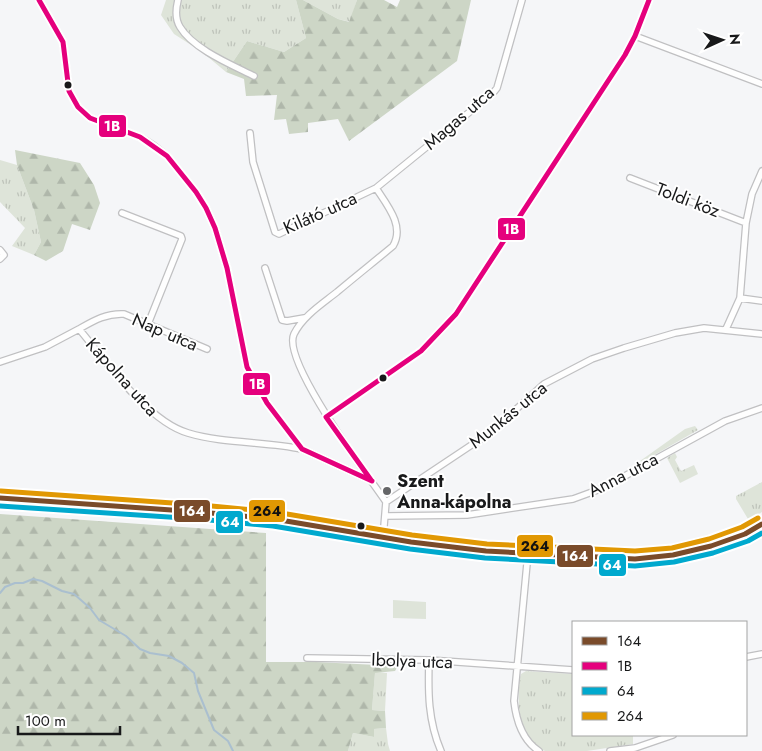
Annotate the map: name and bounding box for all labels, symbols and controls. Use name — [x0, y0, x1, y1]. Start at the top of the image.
north arrow — [697, 15, 747, 65]
text: N — [725, 33, 745, 45]
unlabelled marker — [63, 80, 73, 90]
street label: Magas utca — [418, 80, 500, 156]
line badge: 1B — [98, 114, 127, 138]
text: 1B — [104, 116, 120, 136]
street label: Toldi köz — [652, 176, 724, 224]
street label: Kilátó utca — [279, 185, 361, 241]
line badge: 1B — [497, 217, 526, 241]
text: 1B — [503, 219, 519, 239]
street label: Nap utca — [128, 306, 202, 358]
street label: Kápolna utca — [80, 332, 164, 422]
line badge: 1B — [242, 372, 271, 396]
unlabelled marker — [378, 373, 388, 383]
text: 1B — [249, 374, 265, 394]
street label: Munkás utca — [463, 375, 553, 455]
street label: Anna utca — [583, 446, 663, 504]
place label: Szent Anna-kápolna — [396, 468, 511, 515]
marker: Szent Anna-kápolna — [381, 485, 393, 497]
line badge: 164 — [173, 499, 211, 523]
line badge: 264 — [248, 499, 286, 523]
text: 164 — [179, 501, 205, 521]
text: 264 — [253, 501, 281, 521]
line badge: 64 — [215, 510, 244, 534]
text: 64 — [220, 512, 240, 532]
unlabelled marker — [356, 521, 366, 531]
line badge: 264 — [516, 534, 554, 558]
text: 264 — [521, 536, 549, 556]
line badge: 164 — [556, 544, 594, 568]
text: 164 — [562, 546, 588, 566]
line badge: 64 — [598, 553, 627, 577]
text: 64 — [602, 555, 622, 575]
legend — [572, 621, 747, 736]
text: 164 — [617, 630, 641, 652]
street label: Ibolya utca — [371, 647, 453, 675]
text: 1B — [617, 655, 632, 677]
text: 64 — [617, 680, 635, 702]
scale bar — [18, 704, 120, 736]
text: 264 — [617, 705, 643, 727]
text: 100 m — [25, 710, 66, 732]

